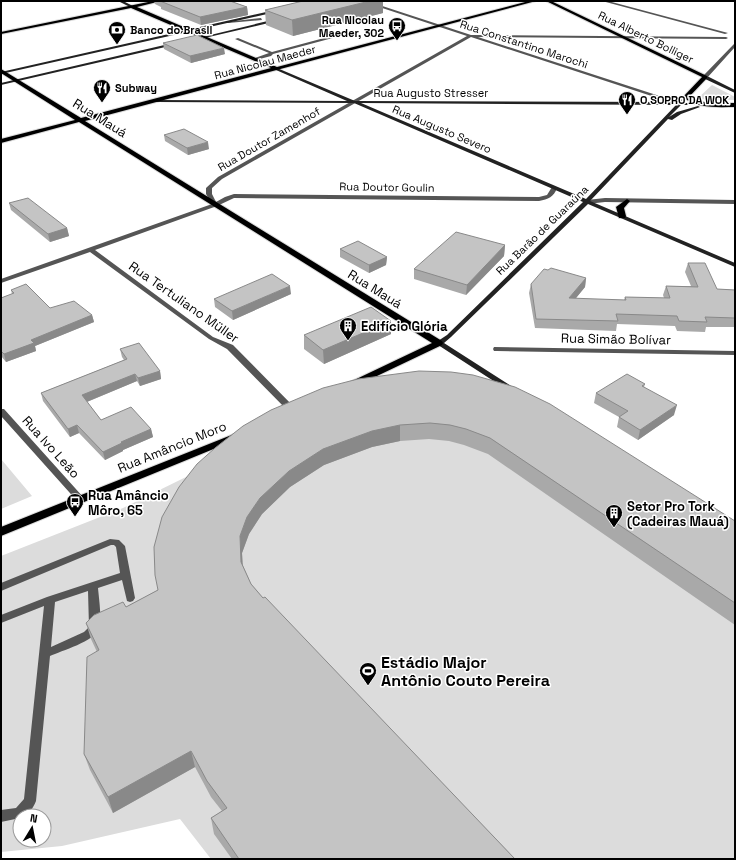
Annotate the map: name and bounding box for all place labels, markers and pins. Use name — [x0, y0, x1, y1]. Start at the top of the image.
place label: Rua Nicolau Maeder, 302 — [319, 13, 384, 40]
bus stop icon: Rua Nicolau Maeder, 302 — [387, 16, 407, 41]
bank icon: Banco do Brasil — [107, 20, 127, 45]
place label: Banco do Brasil — [130, 23, 212, 37]
restaurant icon: Subway — [92, 78, 112, 103]
place label: Subway — [115, 81, 157, 95]
restaurant icon: O SOPRO DA WOK — [617, 90, 637, 115]
place label: O SOPRO DA WOK — [640, 93, 729, 107]
building icon: Edifício Glória — [338, 316, 358, 341]
place label: Edifício Glória — [361, 318, 448, 335]
place label: Rua Amâncio Môro, 65 — [88, 487, 169, 519]
bus stop icon: Rua Amâncio Môro, 65 — [65, 492, 85, 517]
place label: Setor Pro Tork (Cadeiras Mauá) — [627, 498, 729, 530]
building icon: Setor Pro Tork (Cadeiras Mauá) — [604, 503, 624, 528]
place label: Estádio Major Antônio Couto Pereira — [381, 652, 550, 691]
sports icon: Estádio Major Antônio Couto Pereira — [358, 661, 378, 686]

